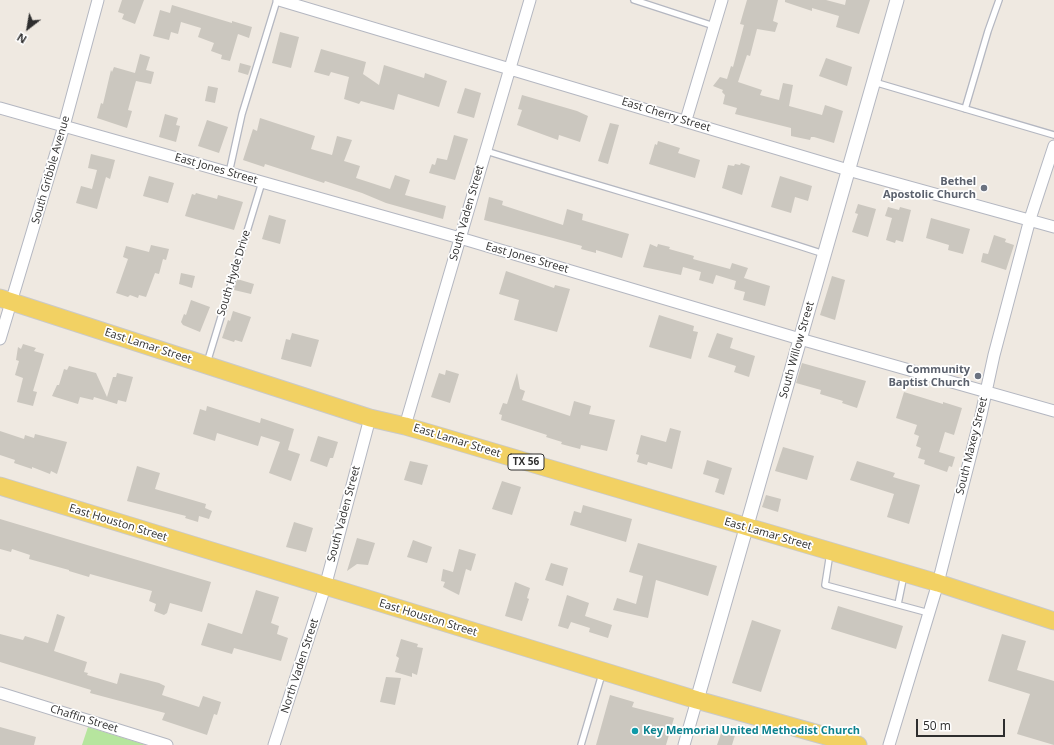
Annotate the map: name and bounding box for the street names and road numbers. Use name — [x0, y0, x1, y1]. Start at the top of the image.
street label: East Cherry Street — [620, 95, 712, 135]
street label: South Gribble Avenue — [29, 114, 73, 226]
street label: East Jones Street — [173, 151, 259, 187]
street label: South Vaden Street — [447, 164, 487, 262]
street label: South Hyde Drive — [215, 228, 253, 318]
street label: East Jones Street — [484, 240, 570, 276]
street label: South Willow Street — [777, 300, 817, 400]
street label: East Lamar Street — [103, 326, 193, 366]
street label: South Maxey Street — [954, 396, 990, 496]
street label: East Lamar Street — [412, 421, 502, 461]
road number: TX 56 — [508, 454, 544, 470]
street label: South Vaden Street — [325, 465, 363, 563]
street label: East Houston Street — [67, 502, 169, 544]
street label: East Lamar Street — [723, 515, 813, 553]
street label: East Houston Street — [377, 597, 479, 639]
street label: North Vaden Street — [278, 617, 322, 715]
street label: Chaffin Street — [48, 702, 120, 736]

